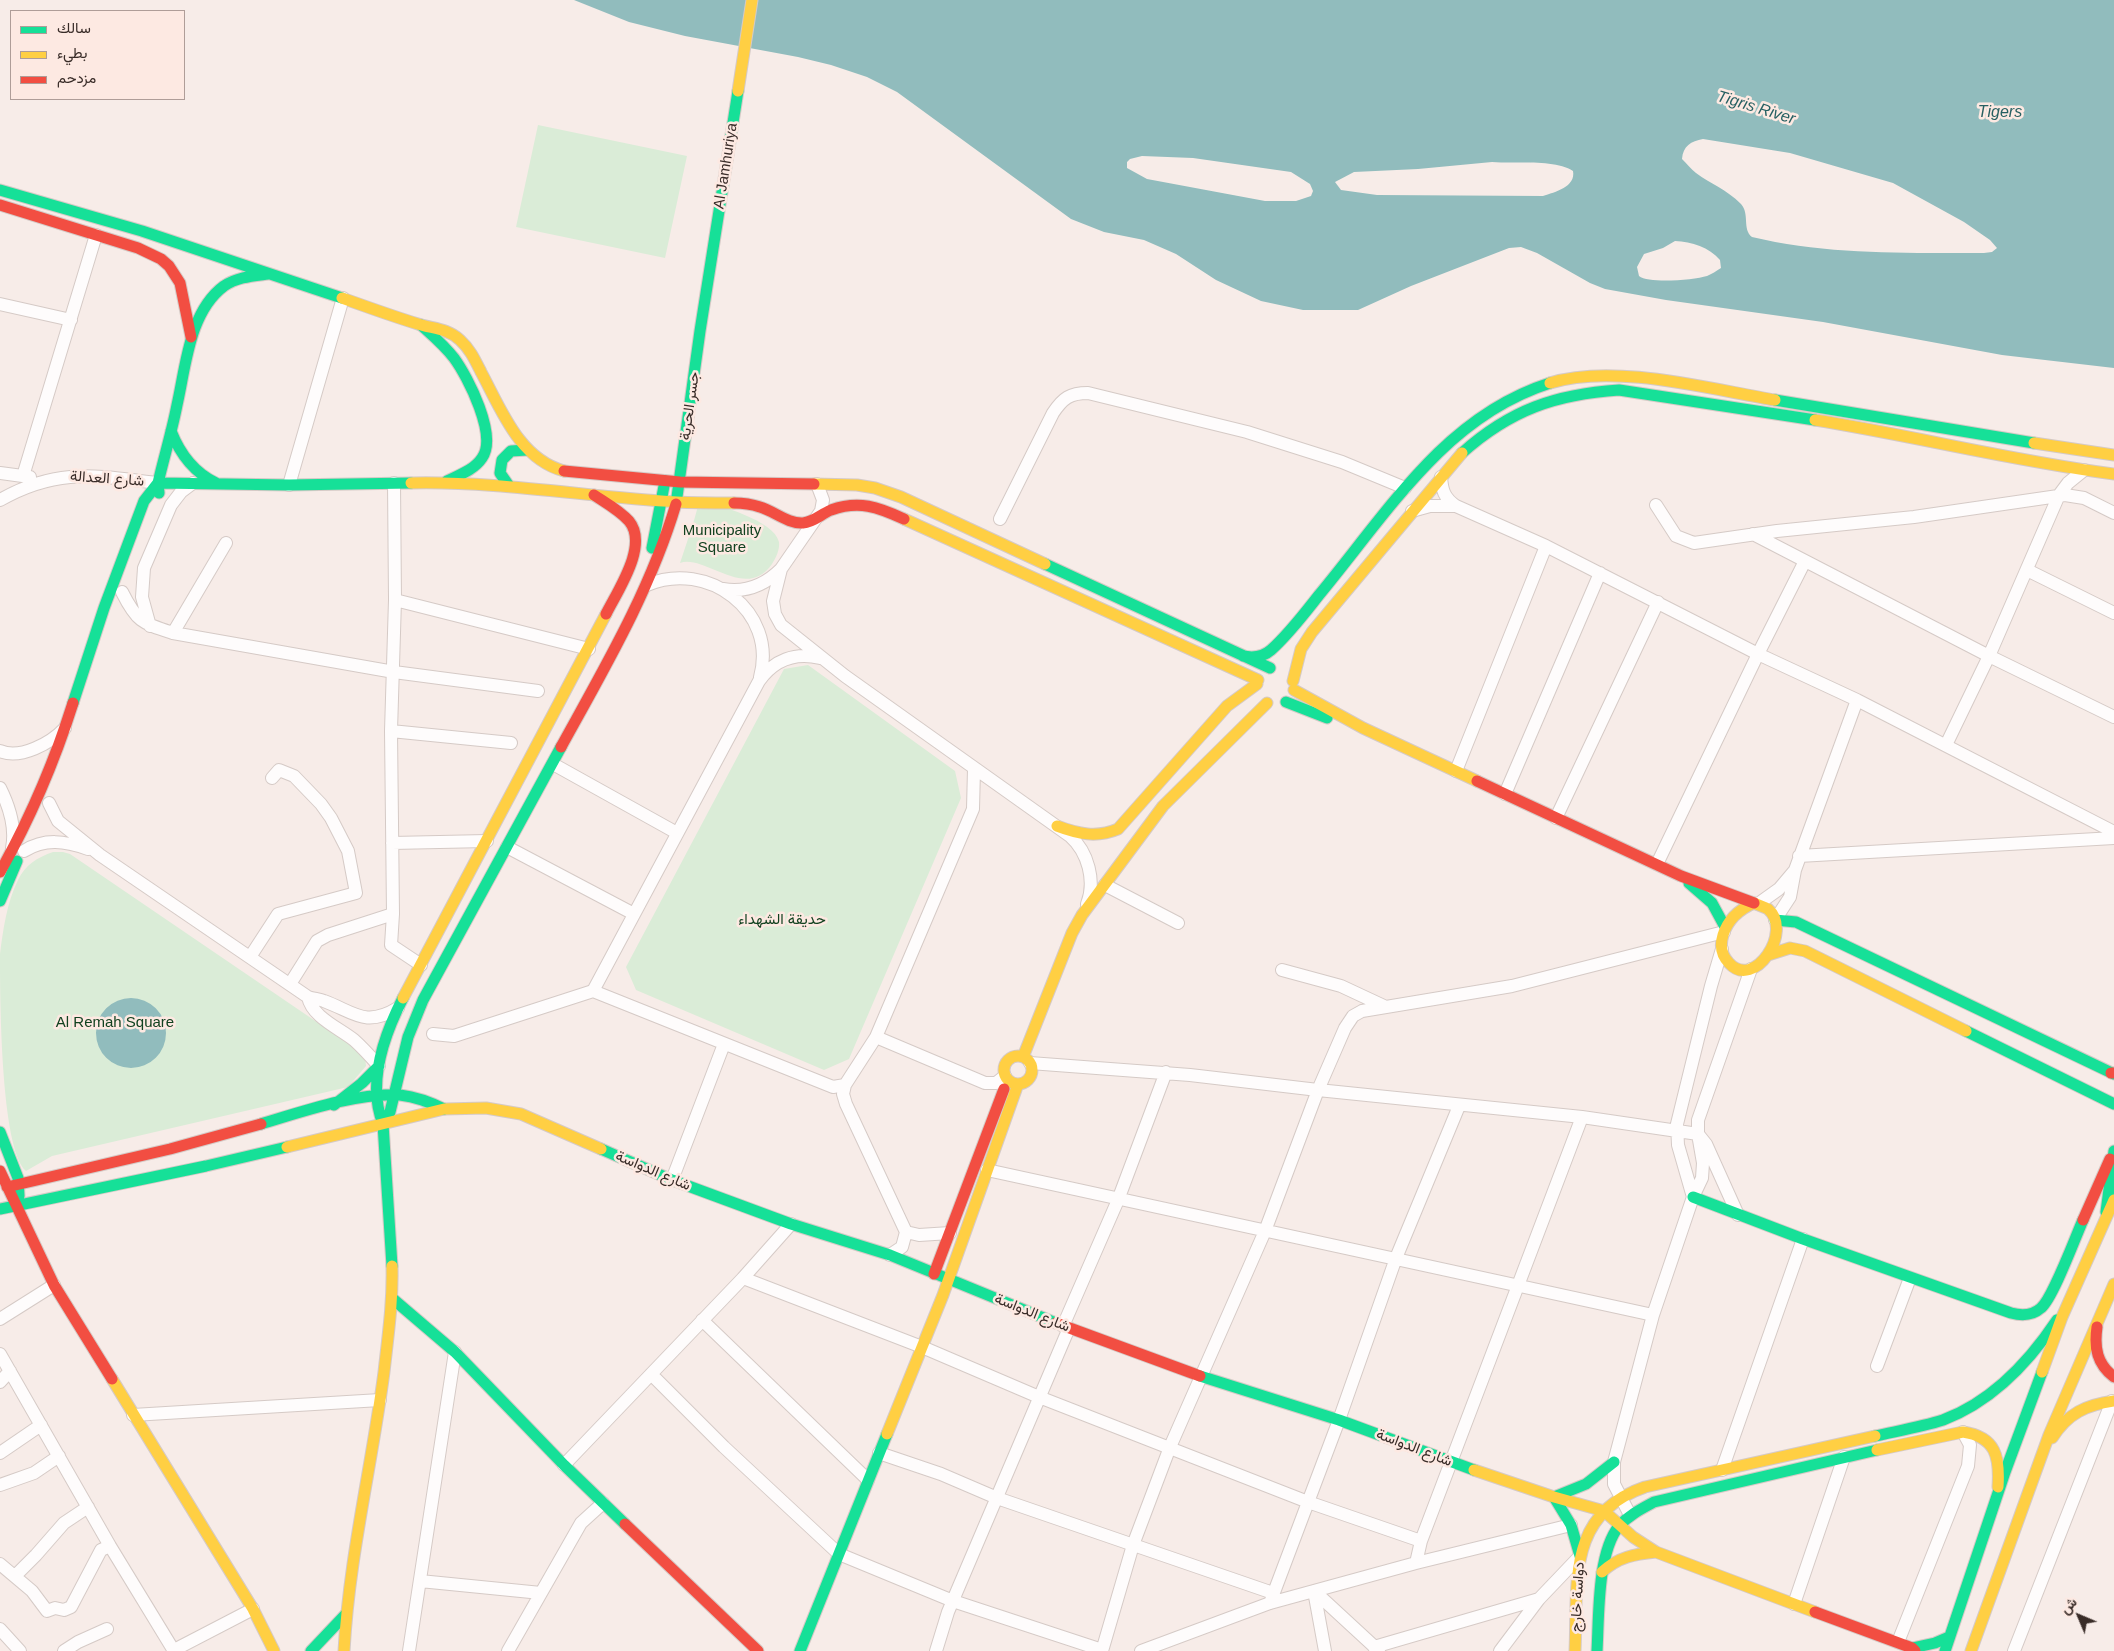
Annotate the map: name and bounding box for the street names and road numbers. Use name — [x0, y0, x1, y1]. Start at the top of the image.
street label: Al Jamhuriya — [710, 122, 742, 210]
street label: جسر الحرية — [676, 371, 704, 441]
street label: شارع العدالة — [69, 467, 145, 491]
street label: شارع الدواسة — [613, 1147, 693, 1195]
street label: شارع الدواسة — [992, 1290, 1072, 1336]
street label: شارع الدواسة — [1373, 1425, 1455, 1471]
street label: دواسة خارج — [1567, 1561, 1589, 1633]

